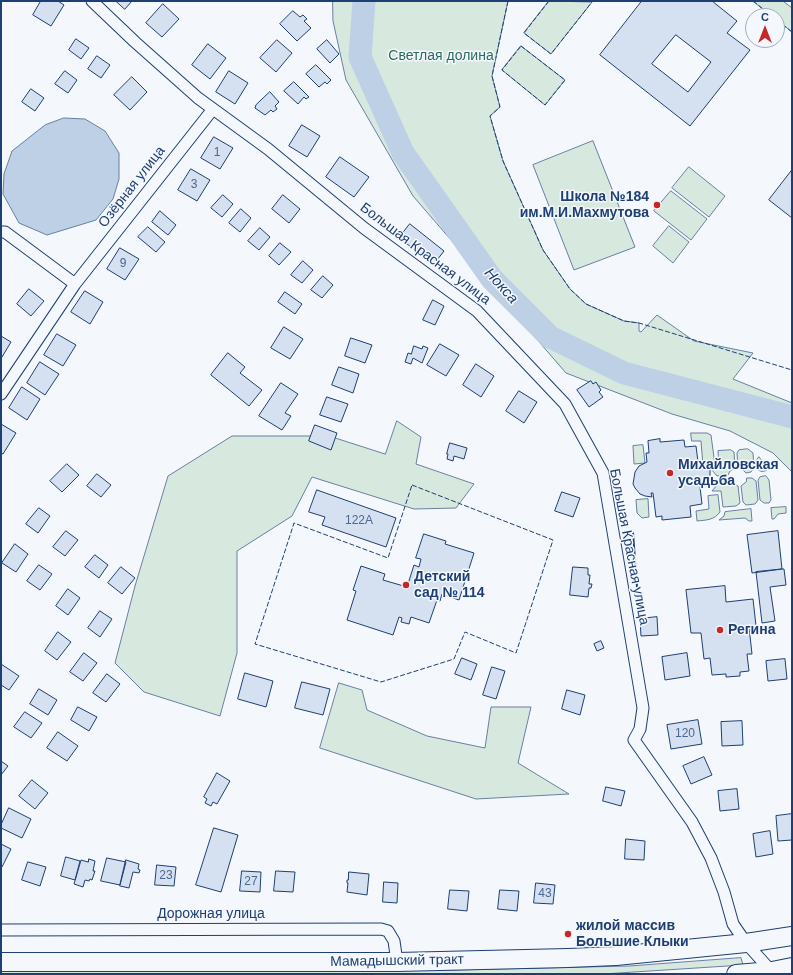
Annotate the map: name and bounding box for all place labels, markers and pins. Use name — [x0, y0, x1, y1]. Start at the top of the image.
place label: Школа №184 им.М.И.Махмутова — [520, 189, 649, 222]
marker: Школа №184 им.М.И.Махмутова — [652, 200, 662, 210]
place label: Михайловская усадьба — [678, 457, 779, 490]
marker: Михайловская усадьба — [665, 468, 675, 478]
place label: Детский сад № 114 — [414, 569, 485, 602]
marker: Детский сад № 114 — [401, 580, 411, 590]
place label: Регина — [728, 622, 775, 638]
marker: Регина — [715, 625, 725, 635]
place label: жилой массив Большие Клыки — [576, 918, 689, 950]
marker: жилой массив Большие Клыки — [563, 929, 573, 939]

